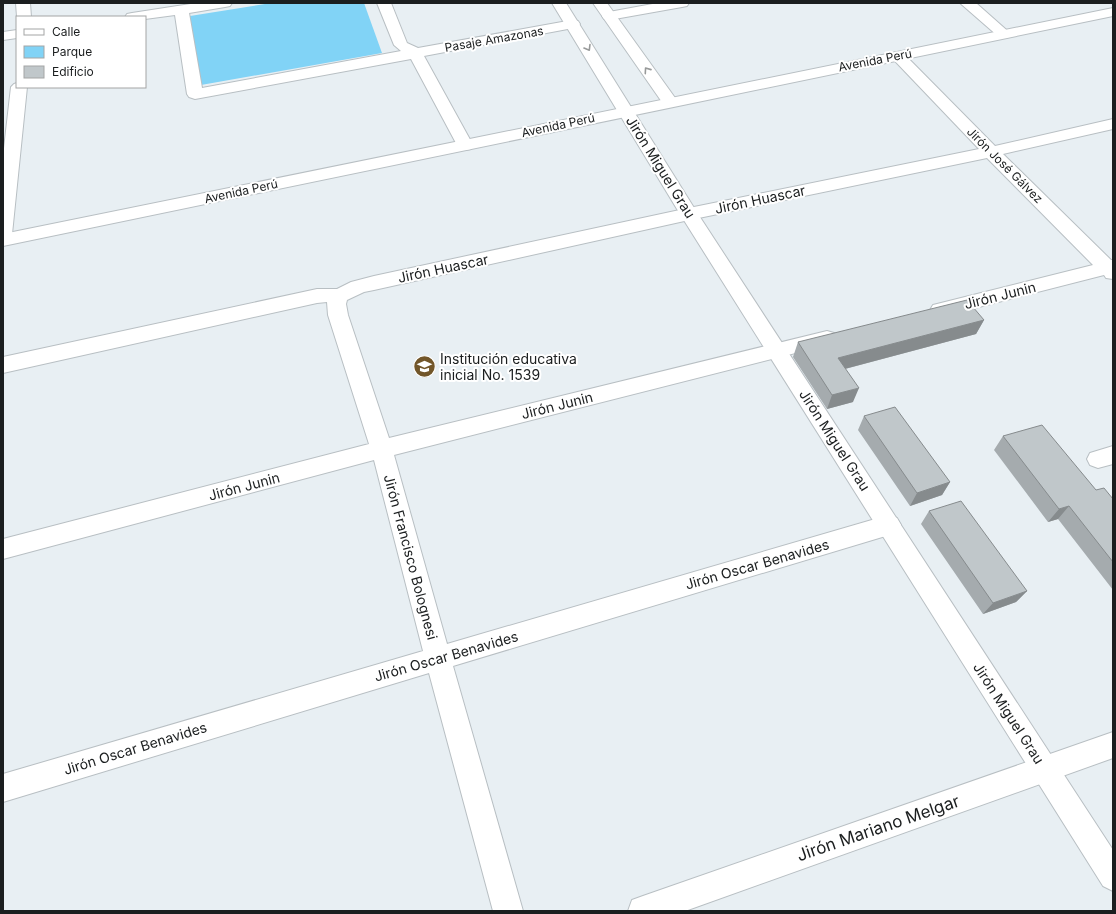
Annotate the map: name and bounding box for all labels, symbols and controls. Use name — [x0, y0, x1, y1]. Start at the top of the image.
legend — [16, 16, 146, 88]
street label: Pasaje Amazonas — [443, 23, 545, 55]
text: Calle — [52, 24, 80, 39]
text: Parque — [52, 44, 92, 59]
one-way arrow — [583, 44, 590, 51]
street label: Avenida Perú — [837, 46, 913, 74]
text: Edificio — [52, 64, 94, 79]
one-way arrow — [644, 67, 652, 74]
street label: Avenida Perú — [520, 110, 596, 140]
street label: Jirón Miguel Grau — [623, 113, 699, 221]
street label: Jirón José Gálvez — [964, 124, 1046, 206]
street label: Avenida Perú — [203, 176, 279, 206]
street label: Jirón Huascar — [713, 181, 807, 217]
street label: Jirón Huascar — [396, 250, 490, 286]
street label: Jirón Junin — [962, 278, 1038, 312]
place label: Institución educativa inicial No. 1539 — [440, 350, 577, 383]
school or university icon: Institución educativa inicial No. 1539 — [411, 353, 437, 379]
street label: Jirón Miguel Grau — [796, 386, 874, 494]
street label: Jirón Junin — [519, 388, 595, 422]
street label: Jirón Junin — [206, 468, 282, 504]
street label: Jirón Francisco Bolognesi — [381, 472, 441, 642]
street label: Jirón Oscar Benavides — [683, 535, 831, 593]
street label: Jirón Oscar Benavides — [372, 627, 520, 685]
street label: Jirón Miguel Grau — [970, 659, 1048, 767]
street label: Jirón Oscar Benavides — [61, 718, 209, 778]
street label: Jirón Mariano Melgar — [794, 791, 963, 865]

